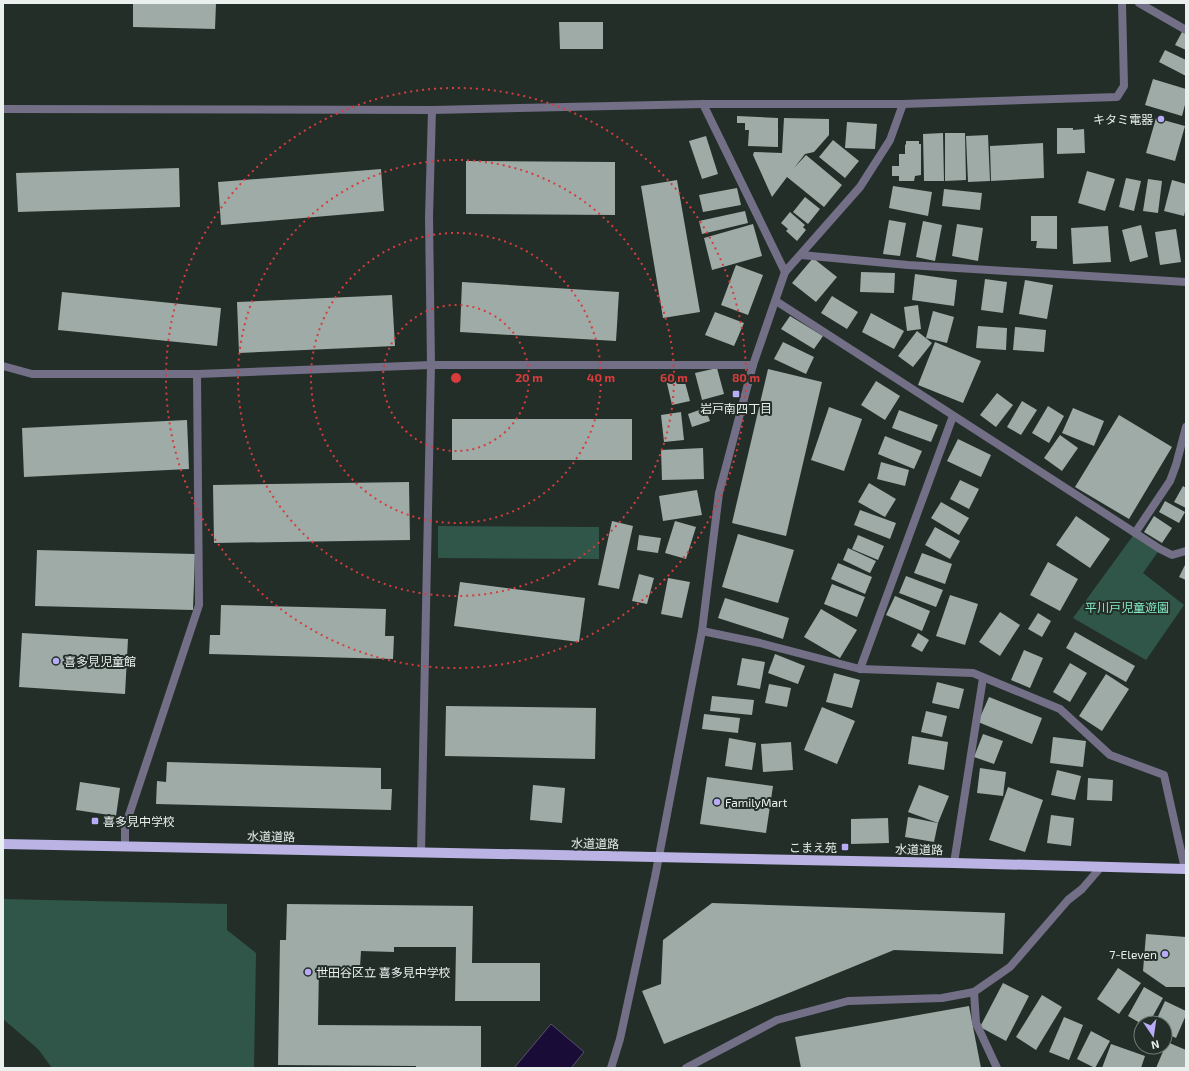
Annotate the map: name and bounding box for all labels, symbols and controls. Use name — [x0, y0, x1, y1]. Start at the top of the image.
place label: キタミ電器 — [1093, 112, 1153, 126]
marker: キタミ電器 — [1156, 114, 1166, 124]
text: 20 m — [515, 370, 543, 384]
text: 40 m — [587, 370, 615, 384]
text: 60 m — [660, 370, 688, 384]
text: 80 m — [732, 370, 760, 384]
centre of rings — [449, 371, 463, 385]
marker: 岩戸南四丁目 — [731, 389, 741, 399]
place label: 岩戸南四丁目 — [700, 401, 772, 415]
park label: 平川戸児童遊園 — [1085, 600, 1169, 614]
place label: 喜多見児童館 — [64, 654, 136, 668]
marker: 喜多見児童館 — [51, 656, 61, 666]
place label: FamilyMart — [725, 795, 788, 809]
marker: FamilyMart — [712, 797, 722, 807]
place label: 喜多見中学校 — [103, 814, 175, 828]
marker: 喜多見中学校 — [90, 816, 100, 826]
street label: 水道道路 — [247, 829, 295, 843]
street label: 水道道路 — [571, 836, 619, 850]
place label: こまえ苑 — [789, 840, 837, 854]
marker: こまえ苑 — [840, 842, 850, 852]
street label: 水道道路 — [895, 842, 943, 856]
place label: 7-Eleven — [1109, 947, 1157, 961]
marker: 7-Eleven — [1160, 949, 1170, 959]
place label: 世田谷区立 喜多見中学校 — [316, 965, 451, 979]
marker: 世田谷区立 喜多見中学校 — [303, 967, 313, 977]
north arrow — [1133, 1015, 1173, 1055]
text: N — [1150, 1038, 1161, 1052]

